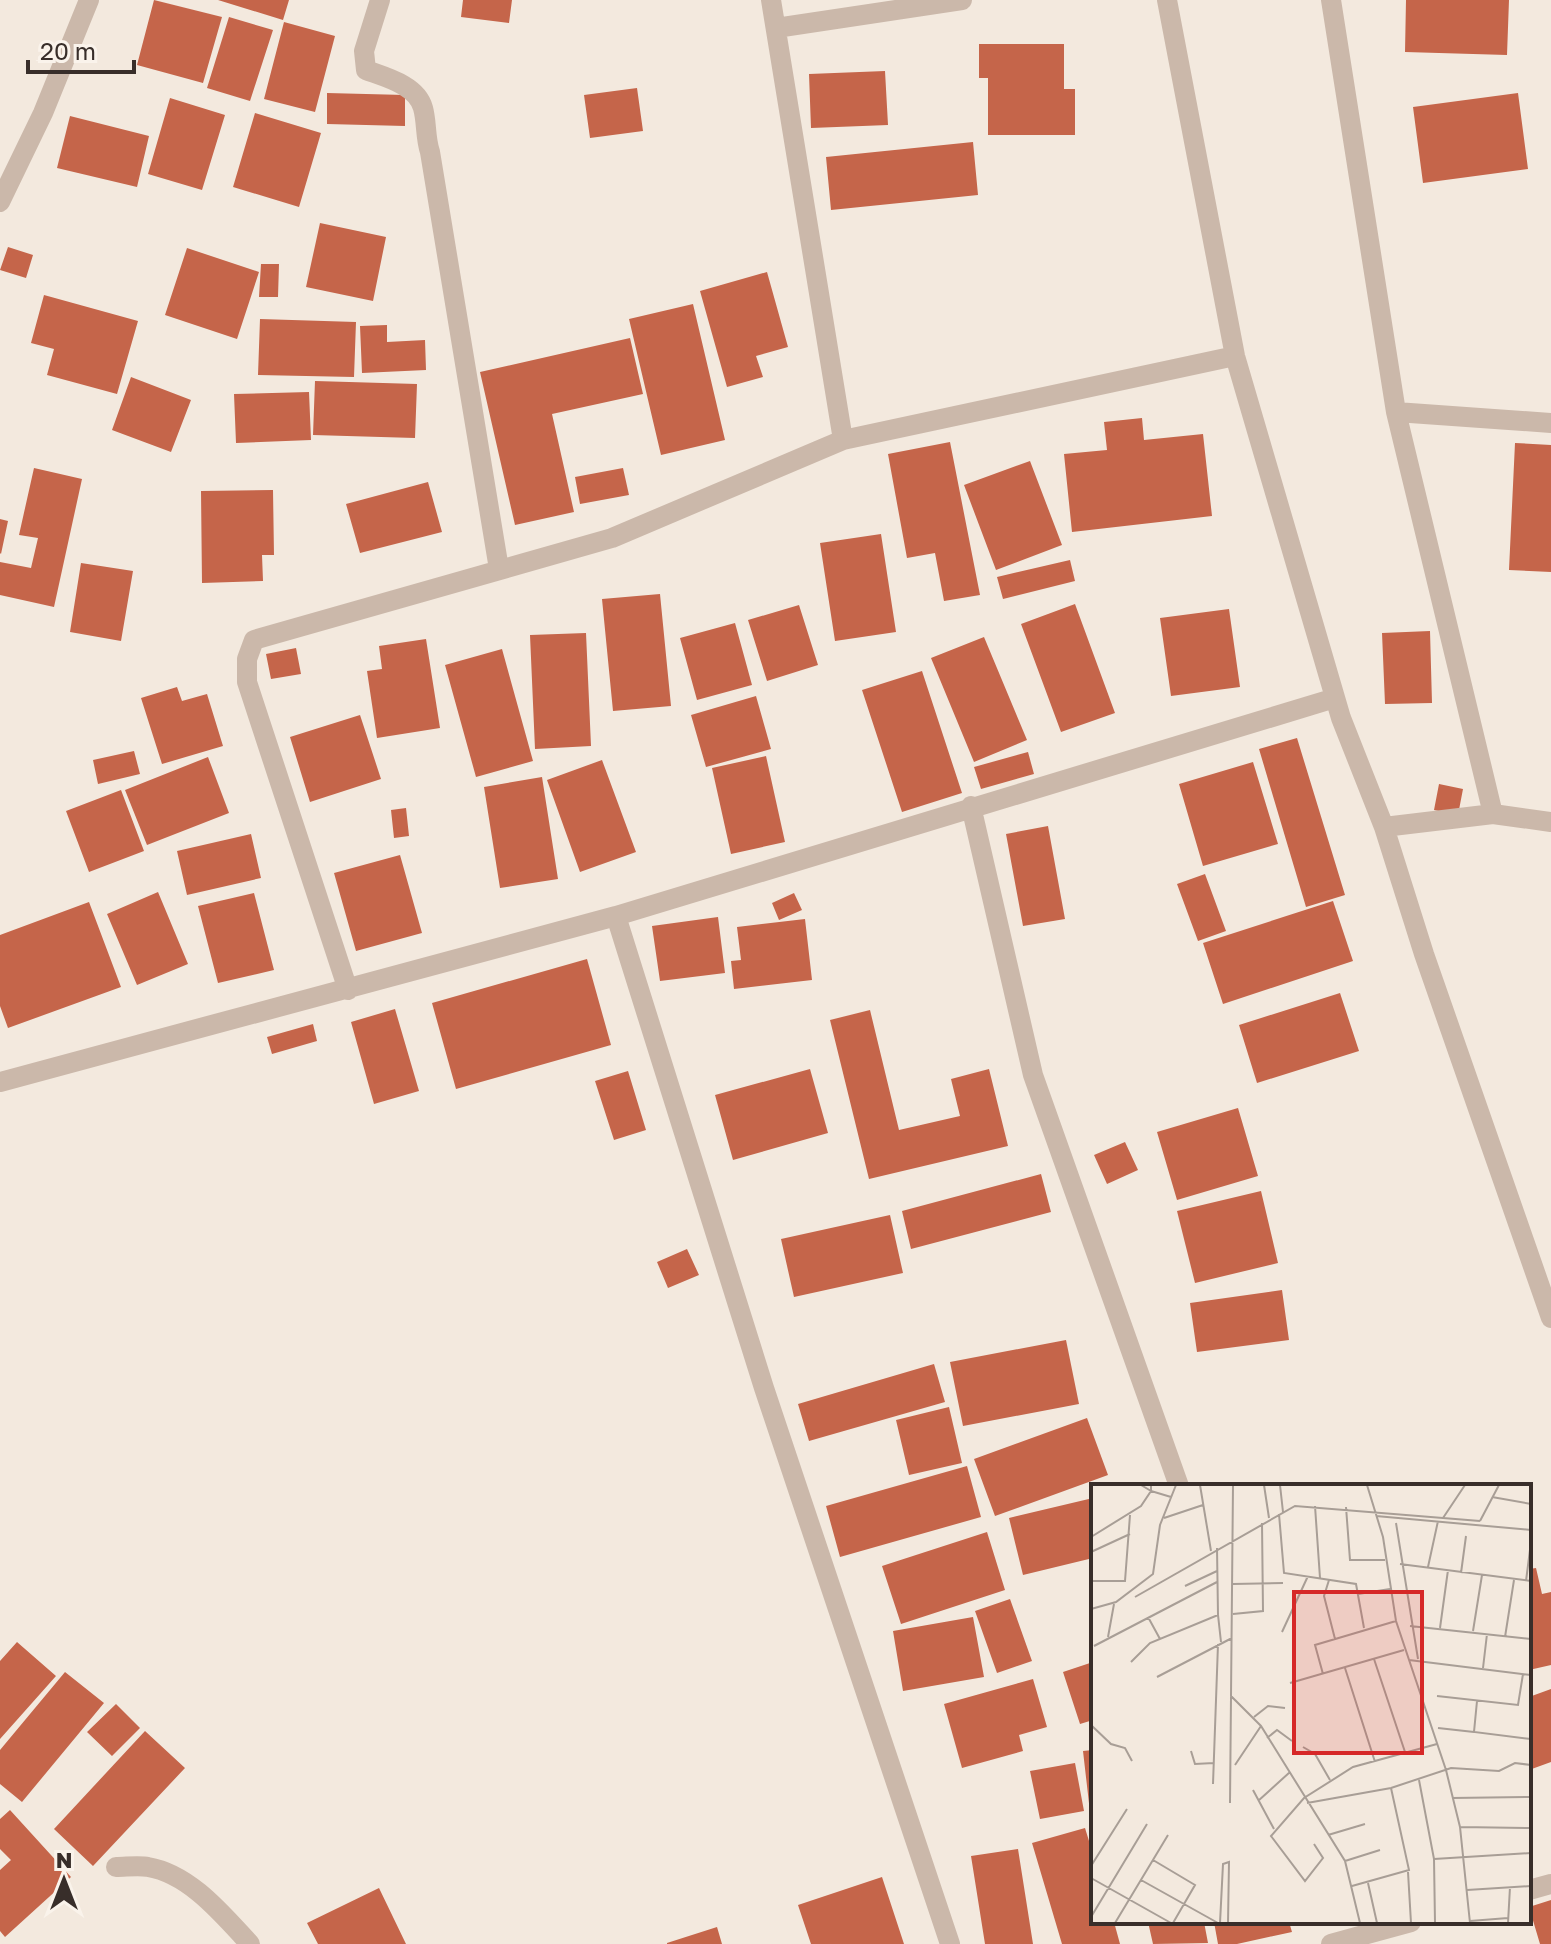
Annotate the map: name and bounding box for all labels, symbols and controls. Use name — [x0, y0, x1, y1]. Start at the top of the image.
scale bar — [28, 24, 134, 74]
text: 20 m — [40, 36, 96, 65]
inset map — [1091, 1484, 1531, 1924]
north arrow — [24, 1840, 104, 1920]
text: N — [56, 1846, 72, 1873]

